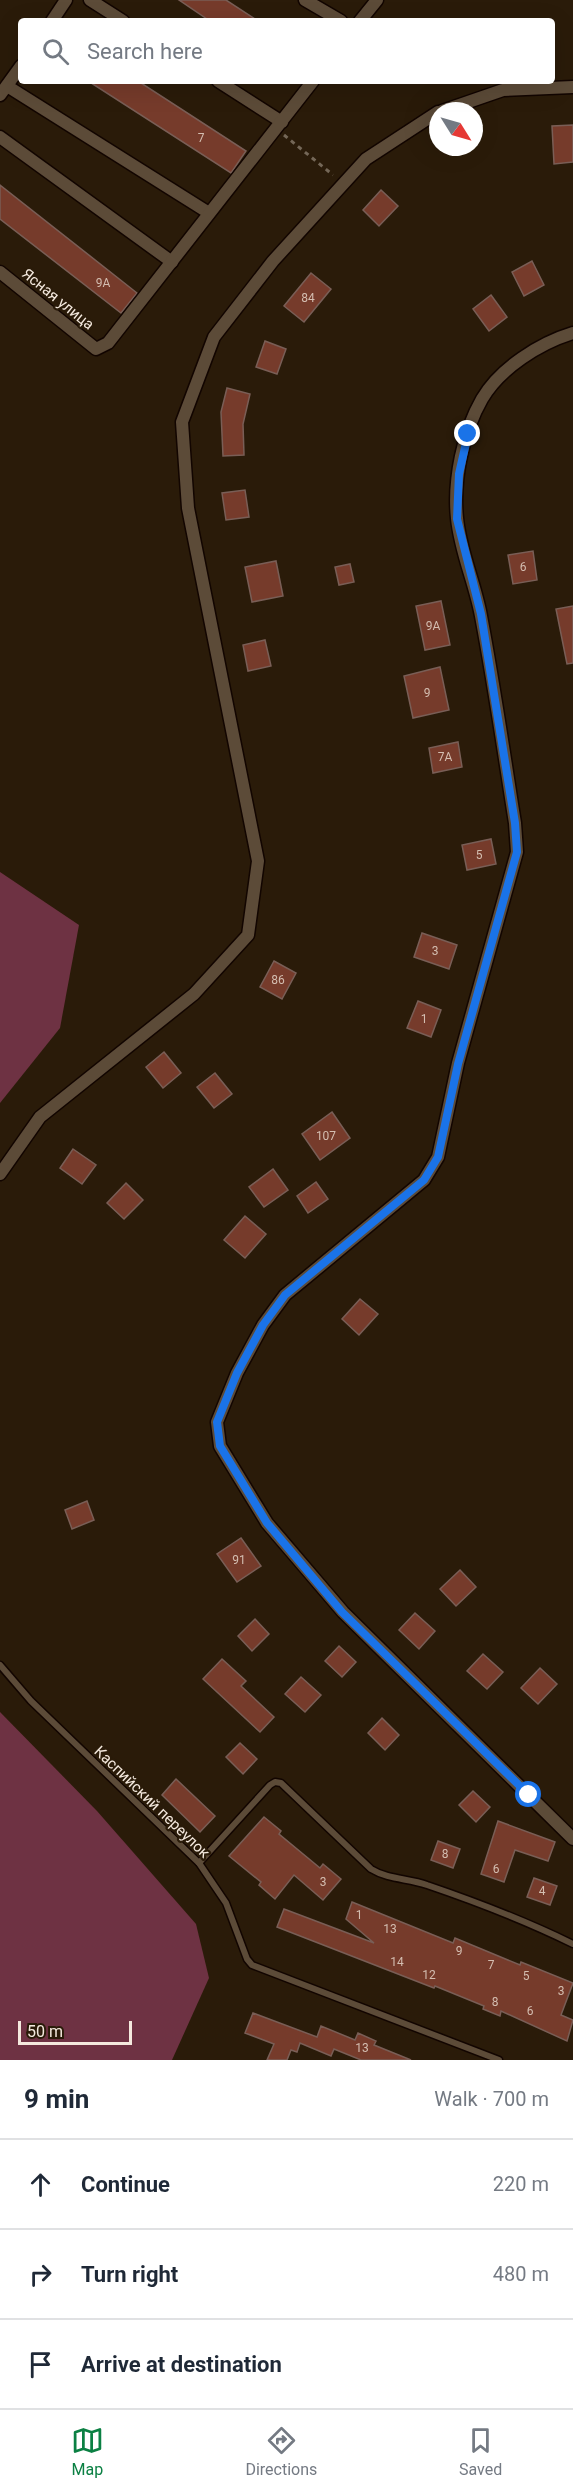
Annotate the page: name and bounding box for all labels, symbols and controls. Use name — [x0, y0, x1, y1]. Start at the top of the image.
search box — [18, 18, 555, 84]
icon: search — [39, 35, 72, 68]
text: Search here — [87, 39, 203, 64]
north arrow — [429, 102, 483, 156]
house number: 7 — [198, 131, 205, 145]
street label: Ясная улица — [18, 265, 98, 333]
house number: 9А — [96, 276, 110, 290]
house number: 84 — [301, 291, 315, 305]
route end — [454, 420, 480, 446]
house number: 6 — [520, 560, 527, 574]
house number: 9А — [426, 619, 440, 633]
house number: 9 — [424, 686, 430, 700]
house number: 7А — [438, 750, 452, 764]
house number: 5 — [476, 848, 483, 862]
house number: 3 — [432, 944, 438, 958]
house number: 86 — [271, 973, 285, 987]
house number: 1 — [421, 1012, 427, 1026]
house number: 107 — [316, 1129, 336, 1143]
house number: 91 — [232, 1553, 246, 1567]
street label: Каспийский переулок — [90, 1742, 214, 1862]
route start — [515, 1781, 541, 1807]
house number: 8 — [442, 1847, 449, 1861]
house number: 6 — [493, 1862, 500, 1876]
house number: 3 — [320, 1875, 326, 1889]
house number: 4 — [539, 1884, 546, 1898]
house number: 1 — [356, 1908, 362, 1922]
house number: 13 — [383, 1922, 397, 1936]
house number: 9 — [456, 1944, 462, 1958]
house number: 14 — [390, 1955, 404, 1969]
house number: 7 — [488, 1958, 495, 1972]
house number: 12 — [422, 1968, 436, 1982]
house number: 5 — [523, 1969, 530, 1983]
house number: 3 — [558, 1984, 564, 1998]
house number: 8 — [492, 1995, 499, 2009]
house number: 6 — [527, 2004, 534, 2018]
scale bar — [18, 2018, 132, 2046]
text: 50 m — [27, 2022, 63, 2041]
house number: 13 — [355, 2041, 369, 2055]
text: 9 min — [24, 2084, 89, 2114]
text: Walk · 700 m — [434, 2087, 549, 2111]
icon: ahead — [24, 2168, 57, 2201]
text: Continue — [81, 2172, 170, 2197]
text: 220 m — [493, 2172, 549, 2196]
icon: right — [24, 2258, 57, 2291]
text: Turn right — [81, 2262, 178, 2287]
text: 480 m — [493, 2262, 549, 2286]
icon: arrive — [24, 2348, 57, 2381]
text: Arrive at destination — [81, 2352, 282, 2377]
tab: Map — [71, 2424, 104, 2479]
tab: Directions — [245, 2424, 317, 2479]
tab: Saved — [459, 2424, 502, 2479]

